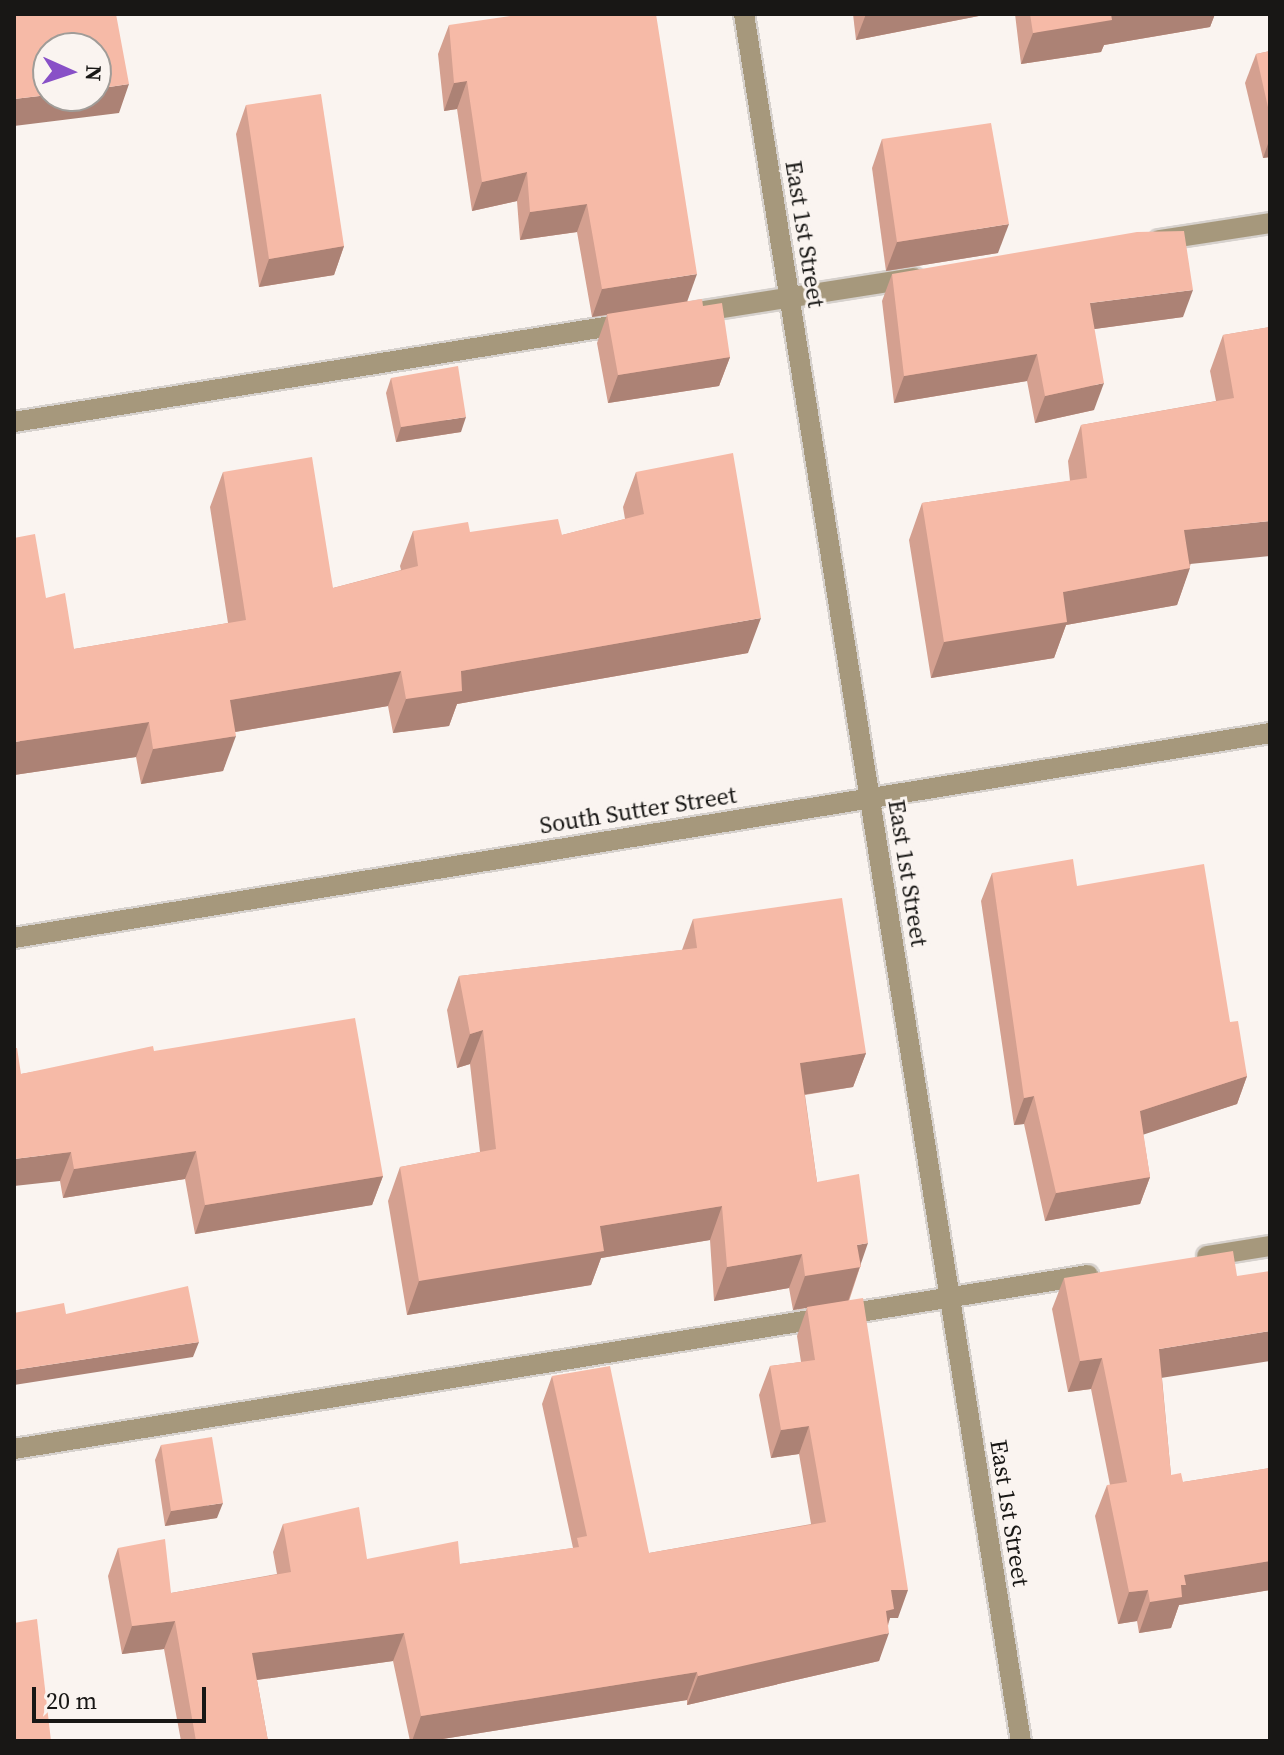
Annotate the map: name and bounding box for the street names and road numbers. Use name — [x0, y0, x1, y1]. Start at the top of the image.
street label: East 1st Street — [779, 158, 831, 310]
street label: South Sutter Street — [538, 780, 738, 840]
street label: East 1st Street — [882, 797, 934, 949]
street label: East 1st Street — [984, 1437, 1036, 1589]

